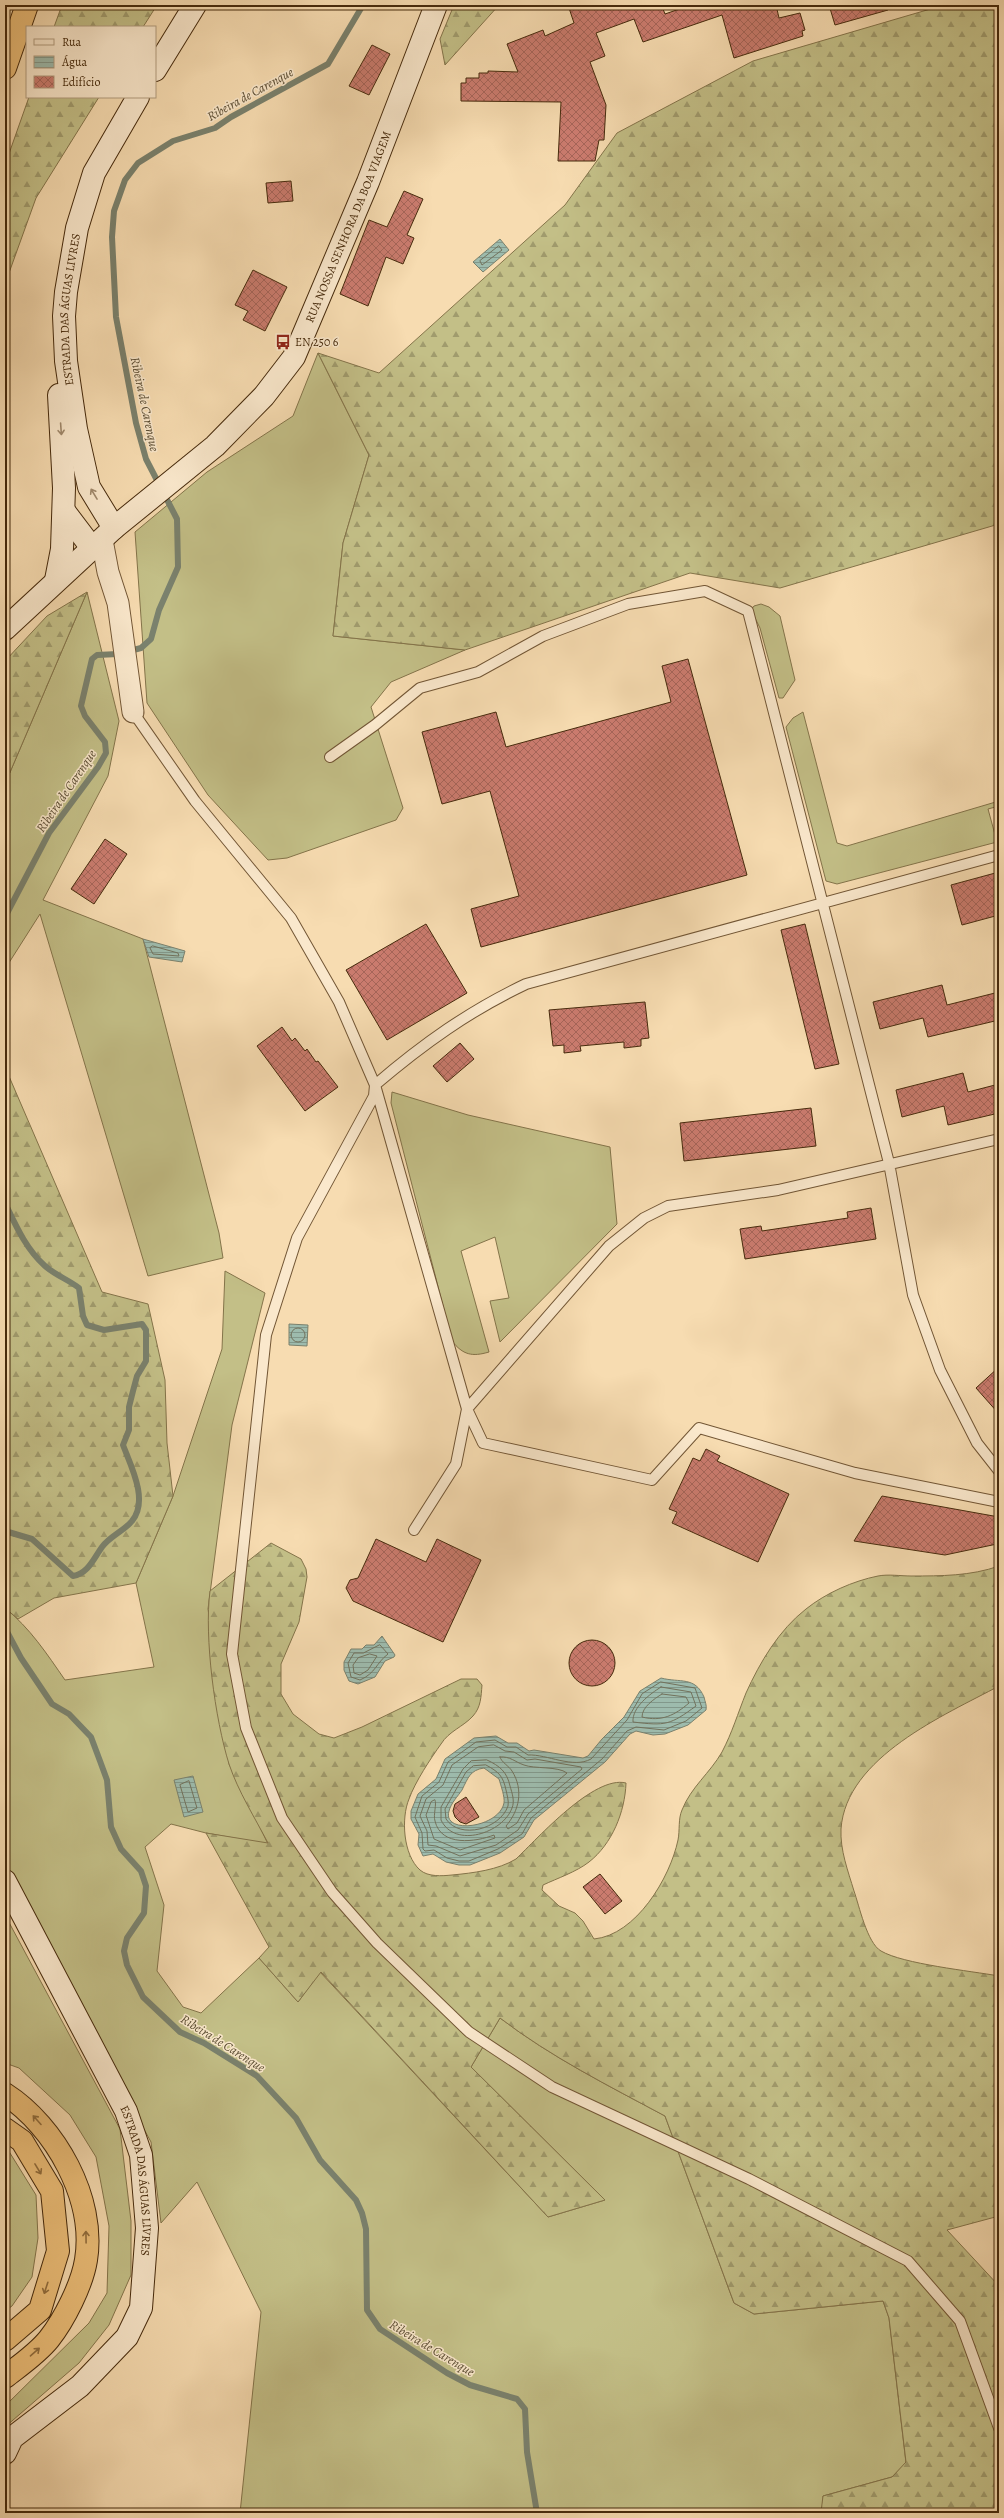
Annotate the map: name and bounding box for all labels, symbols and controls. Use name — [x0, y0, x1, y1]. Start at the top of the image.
legend — [26, 26, 156, 98]
text: Rua — [62, 34, 81, 50]
text: Água — [61, 54, 88, 70]
water label: Ribeira de Carenque — [204, 63, 296, 125]
text: Edifício — [62, 74, 100, 90]
street label: RUA NOSSA SENHORA DA BOA VIAGEM — [301, 129, 395, 325]
street label: ESTRADA DAS ÁGUAS LIVRES — [56, 232, 84, 387]
bus stop icon: EN 250 6 — [274, 333, 292, 351]
place label: EN 250 6 — [295, 334, 339, 350]
water label: Ribeira de Carenque — [127, 355, 163, 453]
one-way arrow — [57, 422, 64, 435]
one-way arrow — [89, 488, 97, 500]
water label: Ribeira de Carenque — [32, 746, 100, 836]
water label: Ribeira de Carenque — [178, 2010, 269, 2076]
street label: ESTRADA DAS ÁGUAS LIVRES — [116, 2102, 155, 2257]
one-way arrow — [32, 2115, 41, 2126]
one-way arrow — [35, 2163, 43, 2175]
one-way arrow — [82, 2231, 90, 2244]
one-way arrow — [42, 2282, 50, 2294]
water label: Ribeira de Carenque — [386, 2316, 478, 2380]
one-way arrow — [29, 2347, 40, 2356]

